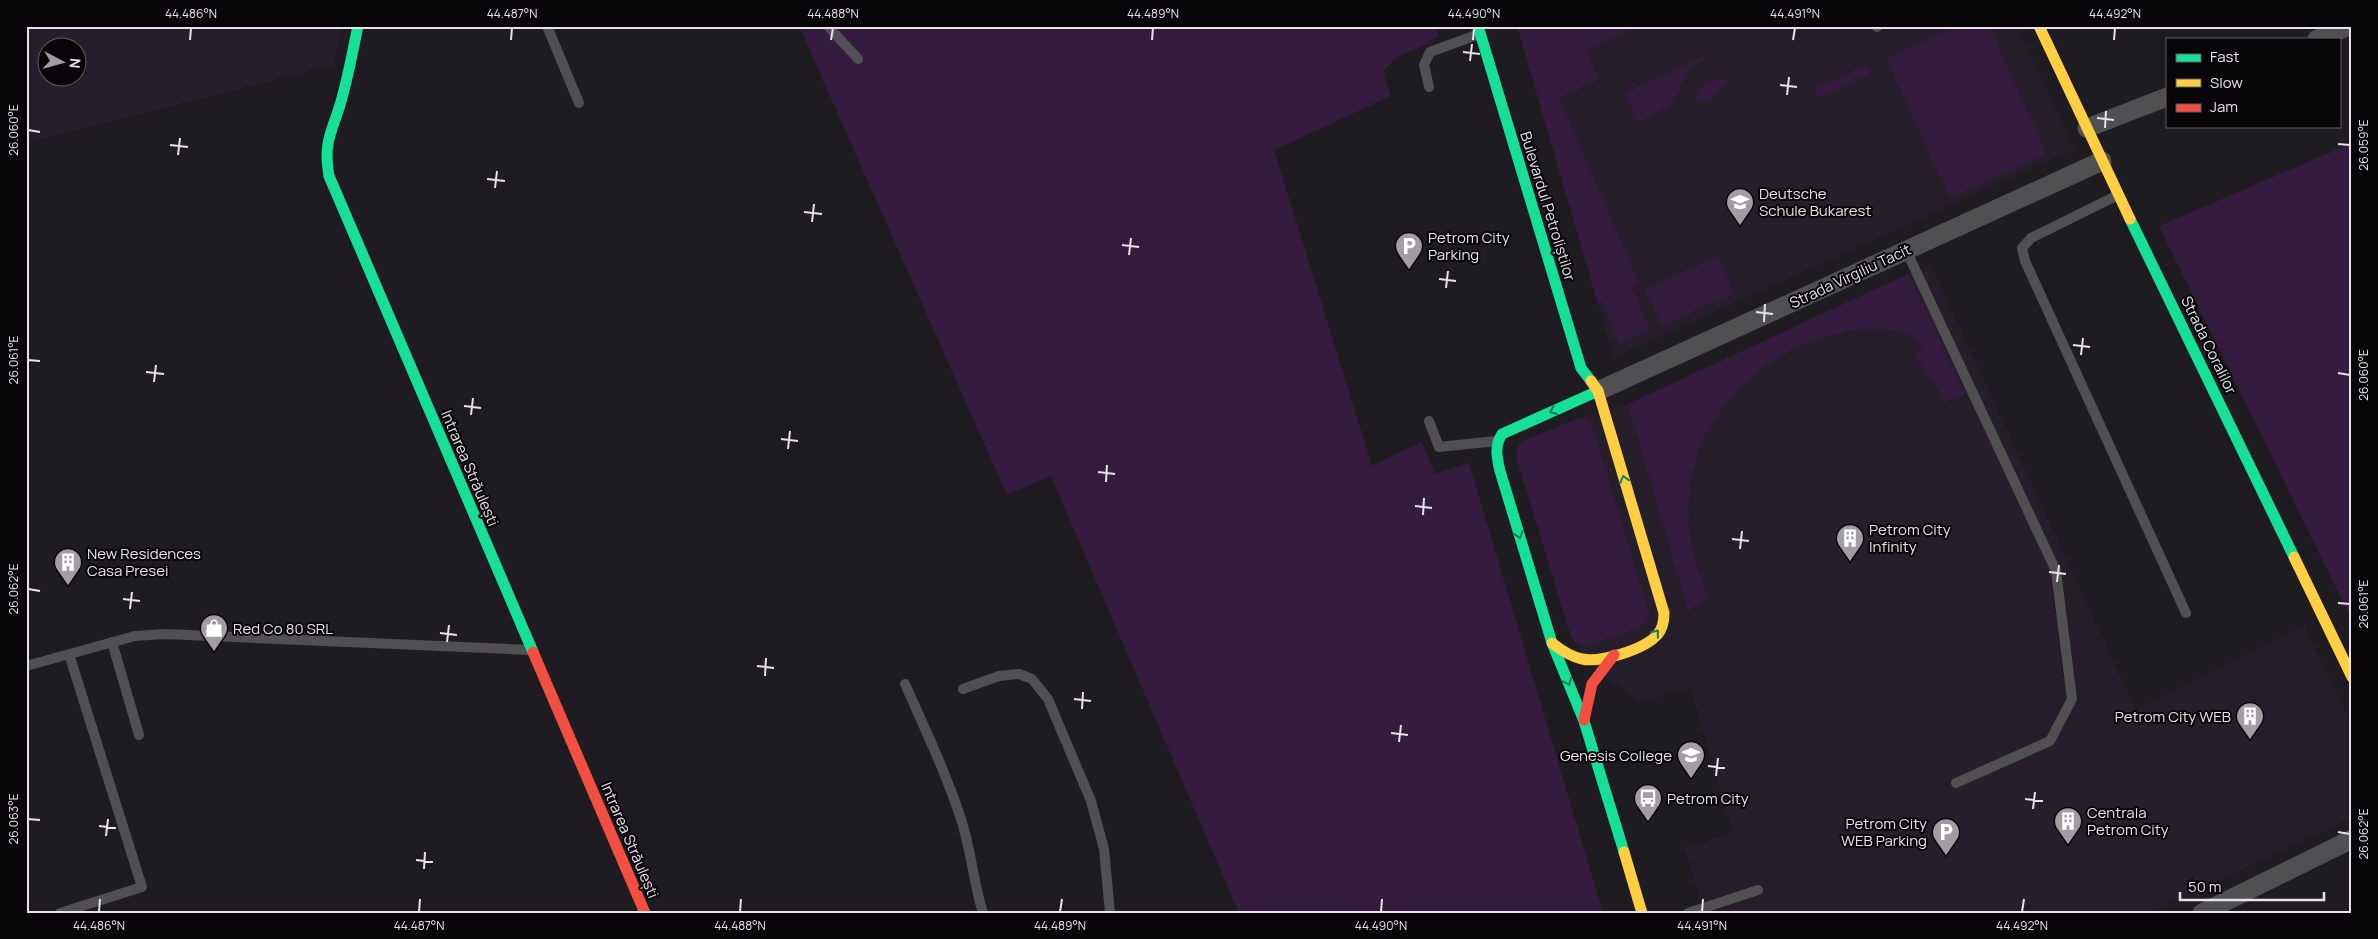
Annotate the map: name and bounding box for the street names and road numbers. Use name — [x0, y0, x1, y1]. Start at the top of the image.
street label: Bulevardul Petroliștilor — [1515, 129, 1581, 284]
street label: Strada Virgiliu Tacit — [1786, 239, 1914, 313]
street label: Strada Coralilor — [2176, 292, 2242, 398]
street label: Intrarea Străulești — [436, 407, 504, 529]
street label: Intrarea Străulești — [596, 779, 664, 901]

